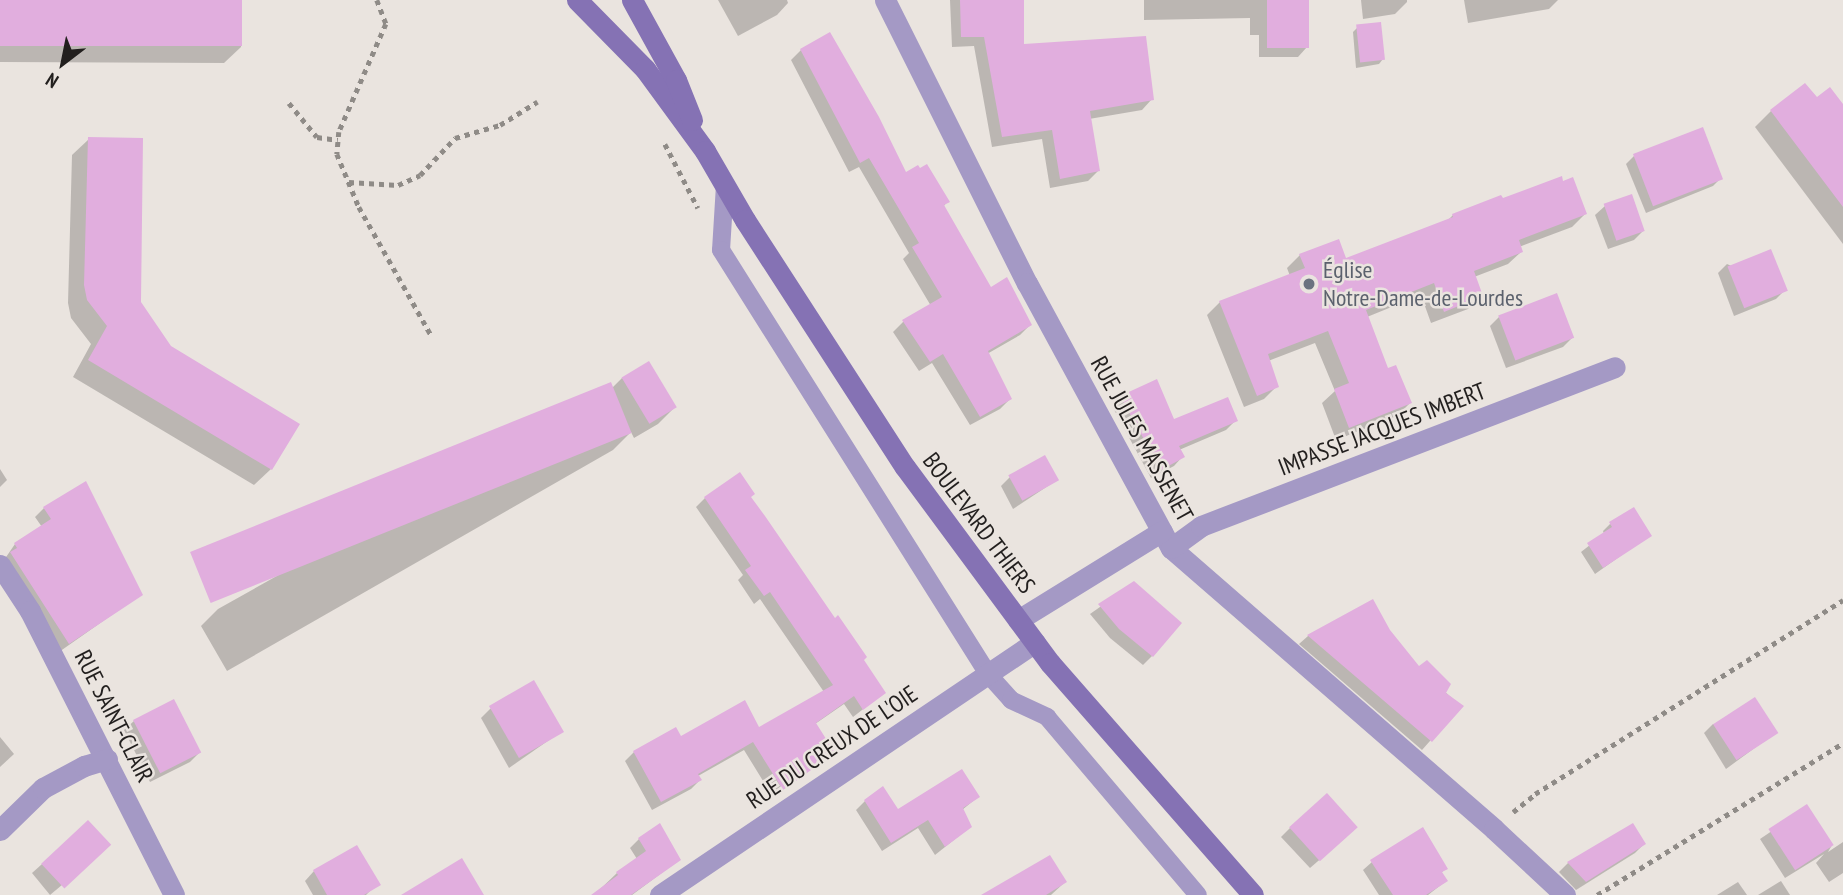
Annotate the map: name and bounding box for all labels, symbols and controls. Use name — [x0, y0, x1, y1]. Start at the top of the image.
north arrow — [28, 28, 98, 98]
text: N — [41, 68, 63, 94]
place label: Église Notre-Dame-de-Lourdes — [1323, 256, 1523, 312]
marker: Église Notre-Dame-de-Lourdes — [1301, 276, 1317, 292]
street label: RUE JULES MASSENET — [1085, 351, 1199, 527]
street label: IMPASSE JACQUES IMBERT — [1274, 376, 1490, 482]
street label: BOULEVARD THIERS — [917, 447, 1041, 599]
street label: RUE SAINT-CLAIR — [68, 645, 160, 787]
street label: RUE DU CREUX DE L'OIE — [741, 679, 923, 815]

